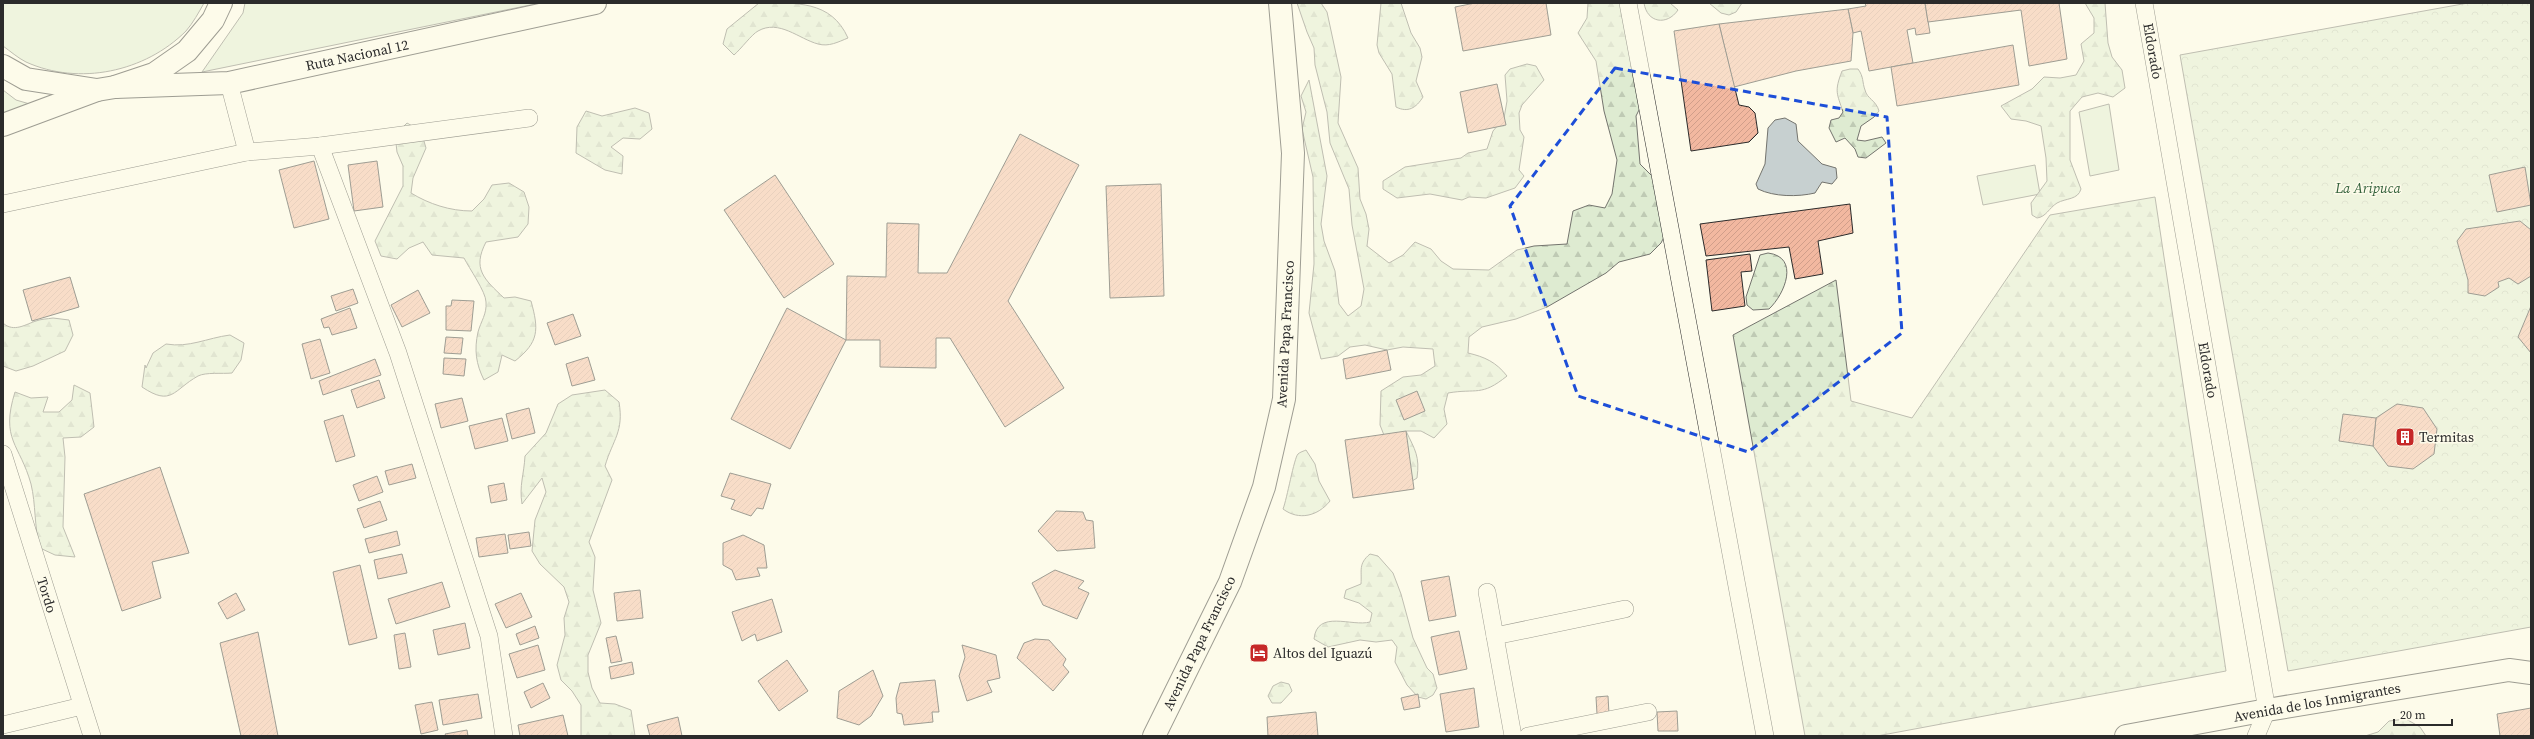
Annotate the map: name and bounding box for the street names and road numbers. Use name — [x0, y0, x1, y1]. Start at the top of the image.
street label: Eldorado — [2138, 21, 2168, 81]
street label: Ruta Nacional 12 — [304, 34, 410, 76]
street label: Avenida Papa Francisco — [1271, 259, 1299, 408]
street label: Eldorado — [2193, 340, 2223, 400]
street label: Avenida Papa Francisco — [1158, 572, 1240, 714]
street label: Tordo — [32, 575, 62, 616]
street label: Avenida de los Inmigrantes — [2232, 677, 2402, 727]

